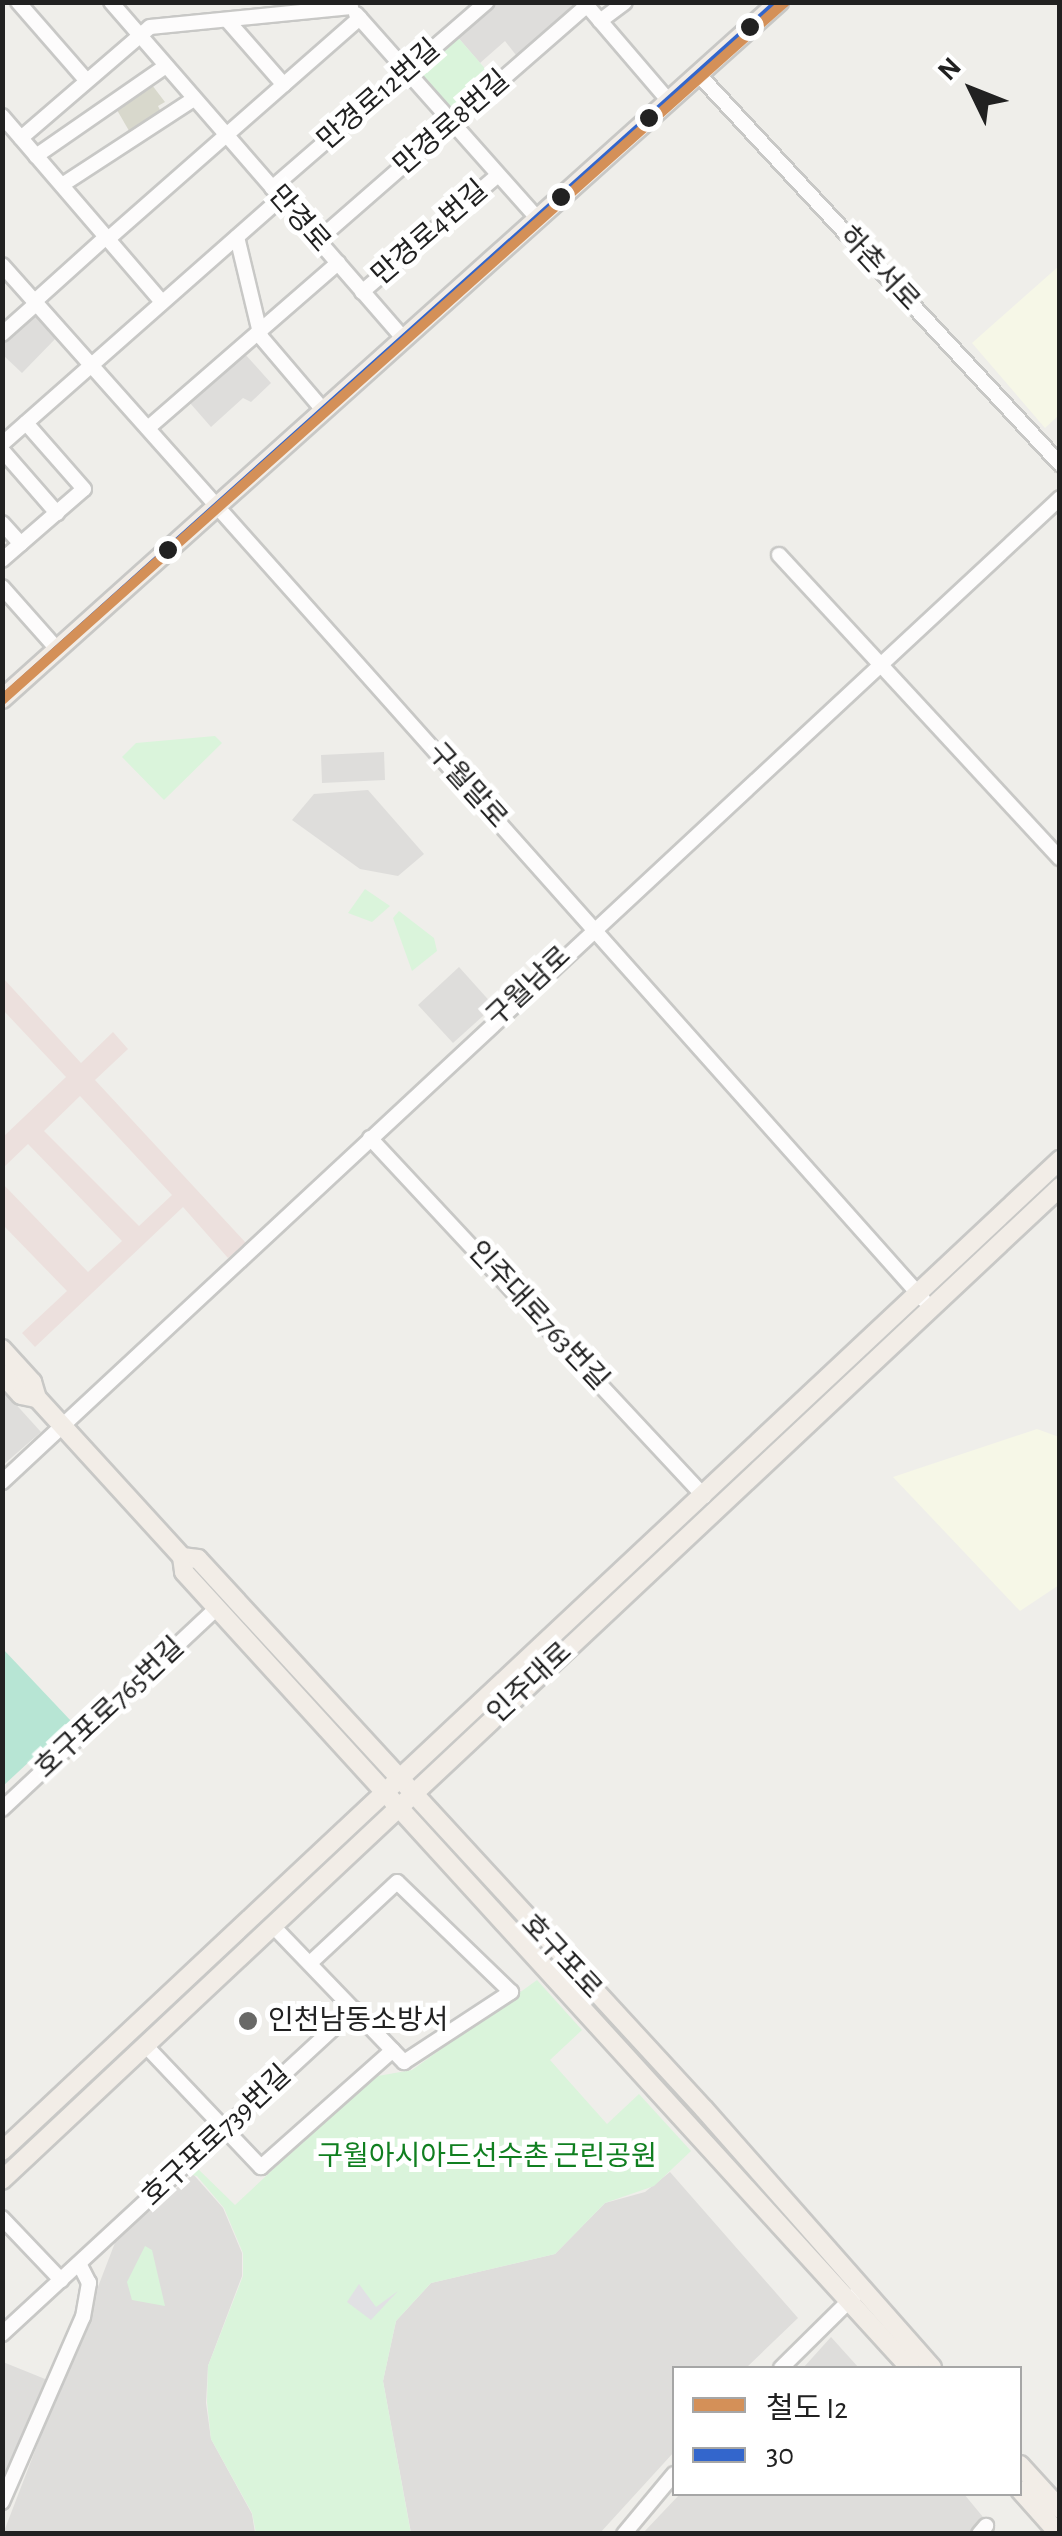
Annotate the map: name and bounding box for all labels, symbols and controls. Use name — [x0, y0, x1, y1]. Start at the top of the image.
unlabelled marker — [740, 17, 760, 37]
street label: 만경로12번길 — [311, 33, 447, 157]
north arrow — [922, 40, 1022, 140]
text: N — [933, 53, 967, 86]
street label: 만경로8번길 — [387, 64, 517, 182]
unlabelled marker — [639, 108, 659, 128]
street label: 만경로4번길 — [365, 174, 495, 292]
street label: 만경로 — [261, 179, 337, 259]
unlabelled marker — [551, 187, 571, 207]
street label: 하촌서로 — [832, 220, 926, 318]
unlabelled marker — [158, 540, 178, 560]
street label: 구월말로 — [420, 736, 514, 836]
street label: 구월남로 — [480, 940, 578, 1034]
street label: 인주대로763번길 — [461, 1235, 615, 1397]
street label: 호구포로765번길 — [29, 1631, 191, 1785]
street label: 인주대로 — [481, 1636, 579, 1730]
street label: 호구포로 — [514, 1908, 608, 2006]
place label: 인천남동소방서 — [268, 2004, 448, 2038]
marker: 인천남동소방서 — [237, 2010, 259, 2032]
street label: 호구포로739번길 — [136, 2059, 298, 2213]
park label: 구월아시아드선수촌 근린공원 — [317, 2140, 657, 2174]
legend — [672, 2366, 1022, 2496]
text: 철도 I2 — [766, 2394, 848, 2424]
text: 30 — [766, 2440, 794, 2470]

